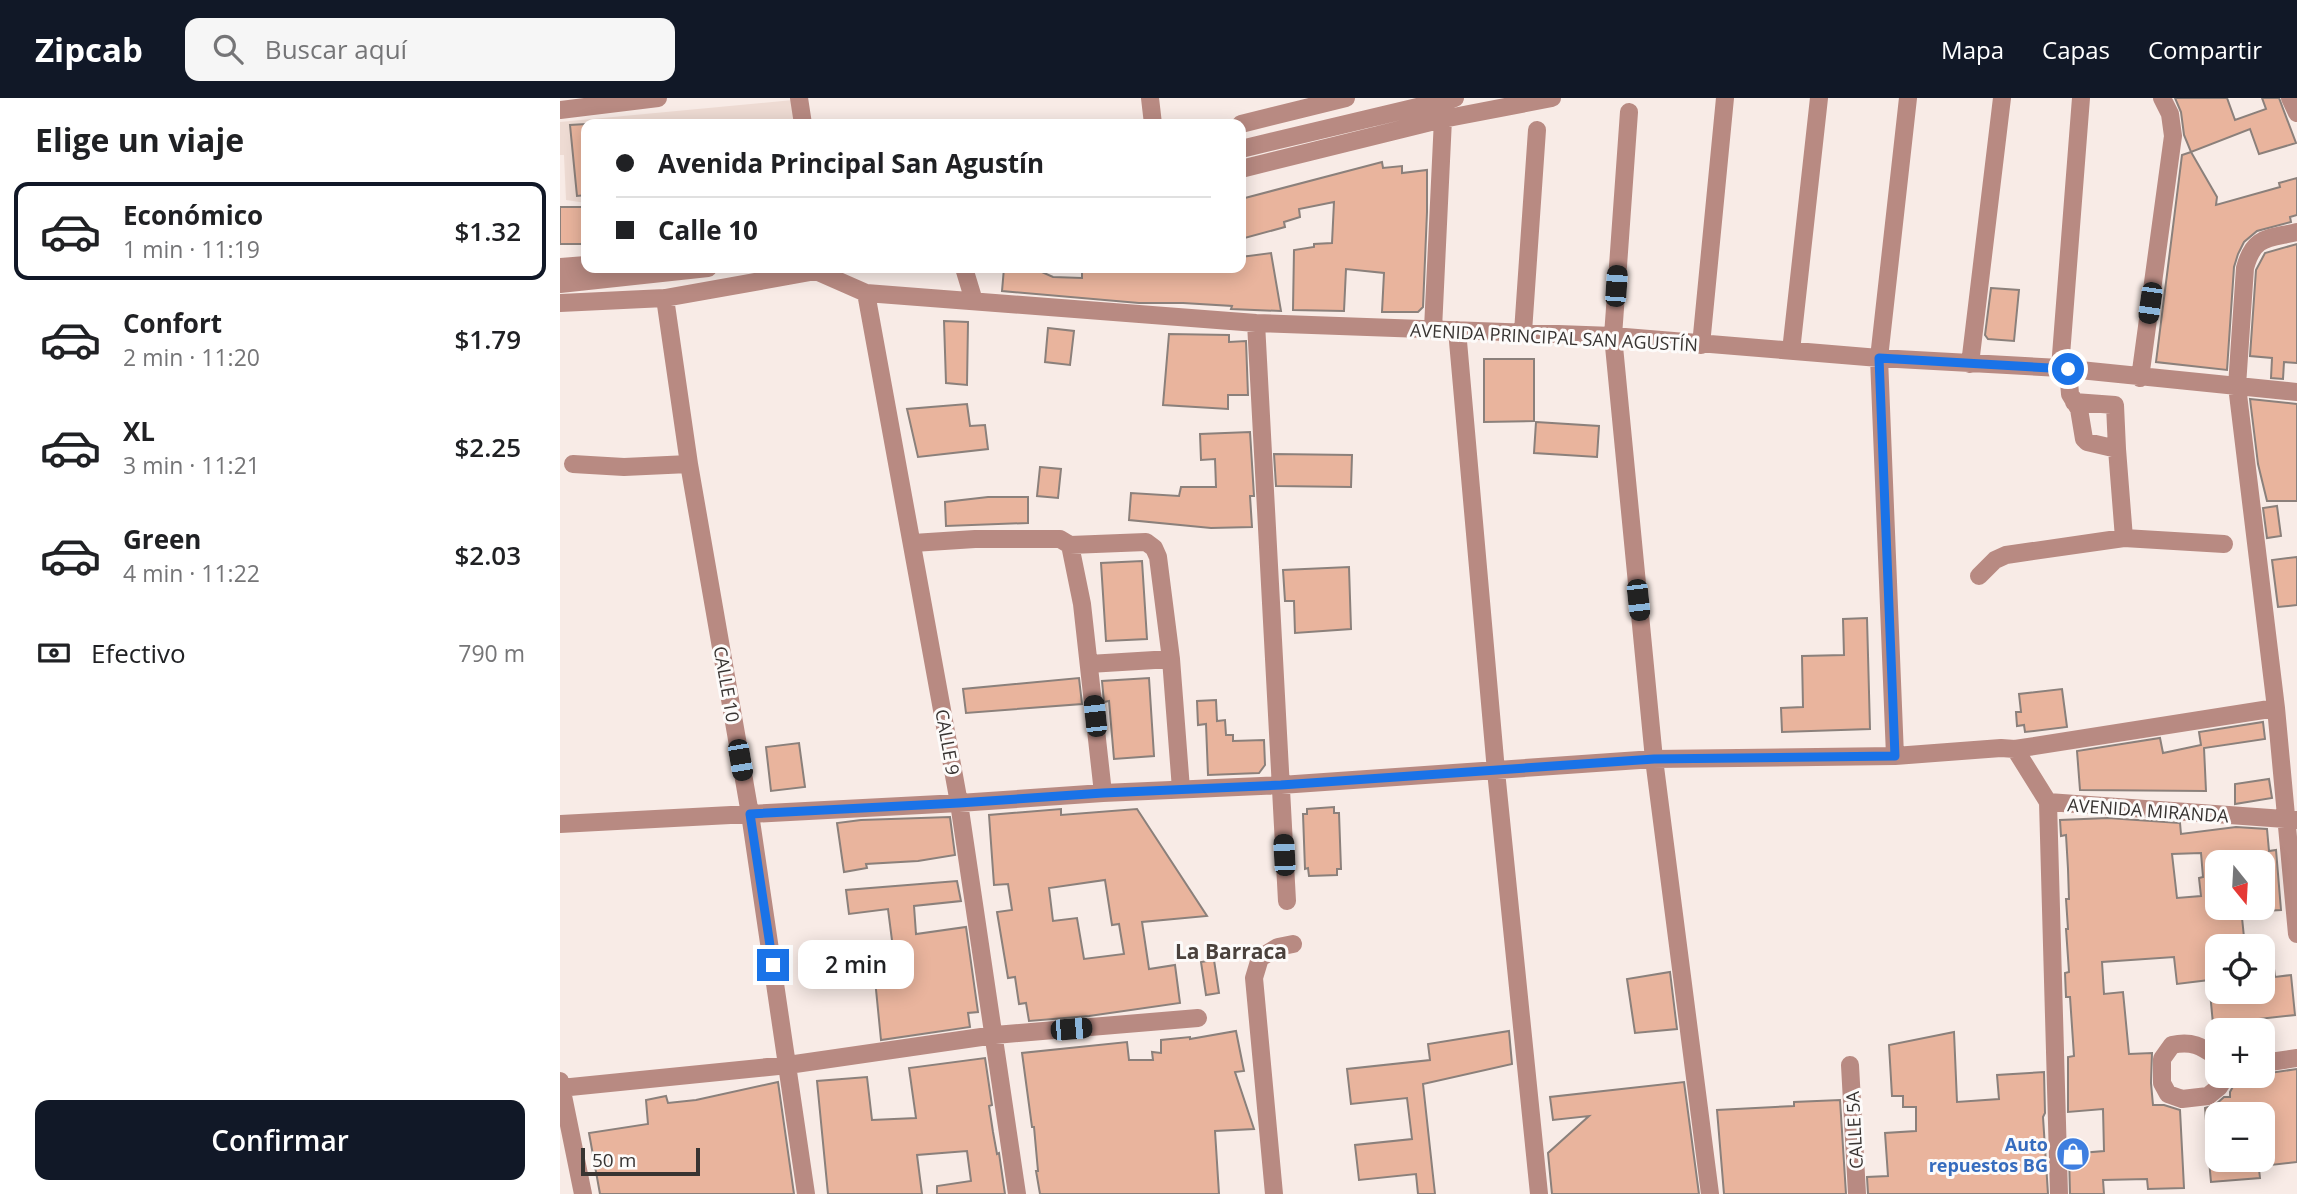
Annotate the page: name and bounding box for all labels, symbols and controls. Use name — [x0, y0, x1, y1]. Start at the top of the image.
search box — [185, 18, 675, 81]
text: Zipcab — [35, 27, 143, 72]
icon: search — [209, 30, 247, 68]
text: Buscar aquí — [265, 31, 407, 67]
text: Mapa — [1941, 33, 2004, 66]
text: Capas — [2042, 33, 2110, 66]
text: Compartir — [2148, 33, 2262, 66]
text: Elige un viaje — [35, 118, 244, 161]
text: Avenida Principal San Agustín — [658, 145, 1044, 181]
text: Económico — [123, 197, 263, 233]
icon: car — [39, 200, 102, 263]
text: Calle 10 — [658, 212, 758, 248]
text: $1.32 — [454, 213, 521, 249]
text: 1 min · 11:19 — [123, 233, 260, 265]
car — [1605, 264, 1628, 308]
car — [2137, 281, 2164, 325]
text: Confort — [123, 305, 222, 341]
icon: car — [39, 308, 102, 371]
street label: AVENIDA PRINCIPAL SAN AGUSTÍN — [1409, 317, 1699, 357]
text: $1.79 — [454, 321, 521, 357]
text: 2 min · 11:20 — [123, 341, 260, 373]
route start — [2052, 353, 2084, 385]
text: XL — [123, 413, 155, 449]
icon: car — [39, 416, 102, 479]
text: $2.25 — [454, 429, 521, 465]
text: 3 min · 11:21 — [123, 449, 260, 481]
text: Green — [123, 521, 201, 557]
icon: car — [39, 524, 102, 587]
text: $2.03 — [454, 537, 521, 573]
text: 4 min · 11:22 — [123, 557, 260, 589]
car — [1626, 578, 1651, 622]
icon: cash — [35, 634, 73, 672]
text: Efectivo — [91, 635, 186, 671]
text: 790 m — [458, 637, 525, 669]
street label: CALLE 10 — [709, 644, 745, 724]
car — [1083, 694, 1108, 738]
street label: CALLE 9 — [930, 707, 966, 777]
car — [727, 737, 754, 783]
street label: AVENIDA MIRANDA — [2067, 792, 2230, 828]
car — [1273, 833, 1296, 877]
north arrow — [2205, 850, 2275, 920]
map controls — [2205, 850, 2275, 1172]
button: locate — [2205, 934, 2275, 1004]
district label: La Barraca — [1175, 937, 1287, 965]
callout: 2 min — [798, 940, 913, 990]
text: 2 min — [825, 948, 887, 980]
route end — [757, 949, 789, 981]
car — [1050, 1017, 1093, 1041]
button: + — [2205, 1018, 2275, 1088]
street label: CALLE 5A — [1840, 1090, 1868, 1170]
button: Confirmar — [35, 1100, 525, 1180]
button: − — [2205, 1102, 2275, 1172]
place label: Auto repuestos BG — [1929, 1132, 2048, 1177]
shop icon: Auto repuestos BG — [2054, 1135, 2092, 1173]
scale bar — [581, 1145, 700, 1177]
text: 50 m — [592, 1147, 636, 1173]

